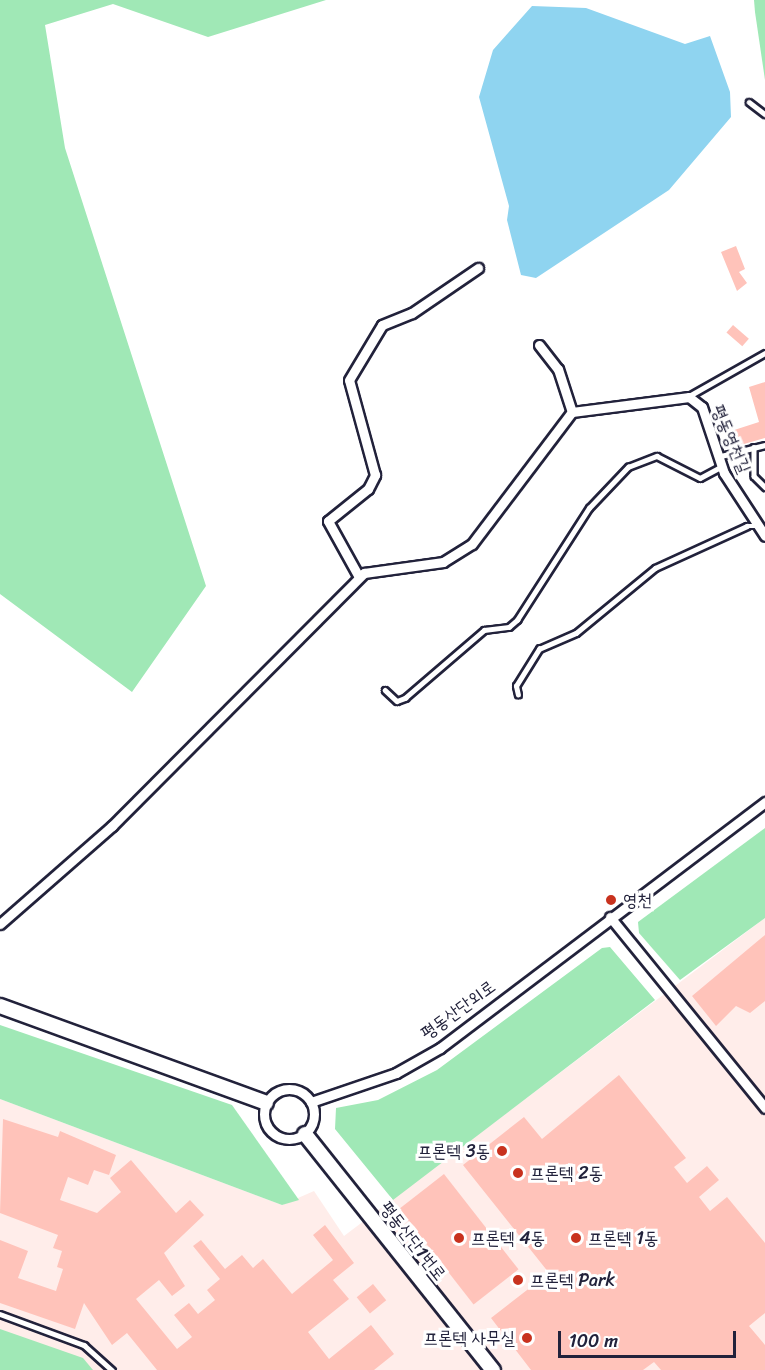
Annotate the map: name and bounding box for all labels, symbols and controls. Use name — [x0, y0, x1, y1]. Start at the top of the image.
street label: 평동영천길 — [707, 401, 755, 477]
place label: 영천 — [623, 889, 652, 911]
marker: 영천 — [604, 893, 618, 907]
street label: 평동산단외로 — [416, 976, 500, 1044]
place label: 프론텍 3동 — [418, 1140, 490, 1162]
marker: 프론텍 3동 — [495, 1144, 509, 1158]
place label: 프론텍 2동 — [530, 1162, 603, 1184]
marker: 프론텍 2동 — [511, 1166, 525, 1180]
street label: 평동산단1번로 — [375, 1197, 451, 1285]
place label: 프론텍 4동 — [471, 1227, 545, 1249]
place label: 프론텍 1동 — [588, 1227, 658, 1249]
marker: 프론텍 4동 — [452, 1231, 466, 1245]
marker: 프론텍 1동 — [569, 1231, 583, 1245]
place label: 프론텍 Park — [530, 1269, 615, 1291]
marker: 프론텍 Park — [511, 1273, 525, 1287]
scale bar — [561, 1319, 740, 1357]
text: 100 m — [569, 1325, 618, 1357]
place label: 프론텍 사무실 — [423, 1327, 515, 1349]
marker: 프론텍 사무실 — [520, 1331, 534, 1345]

